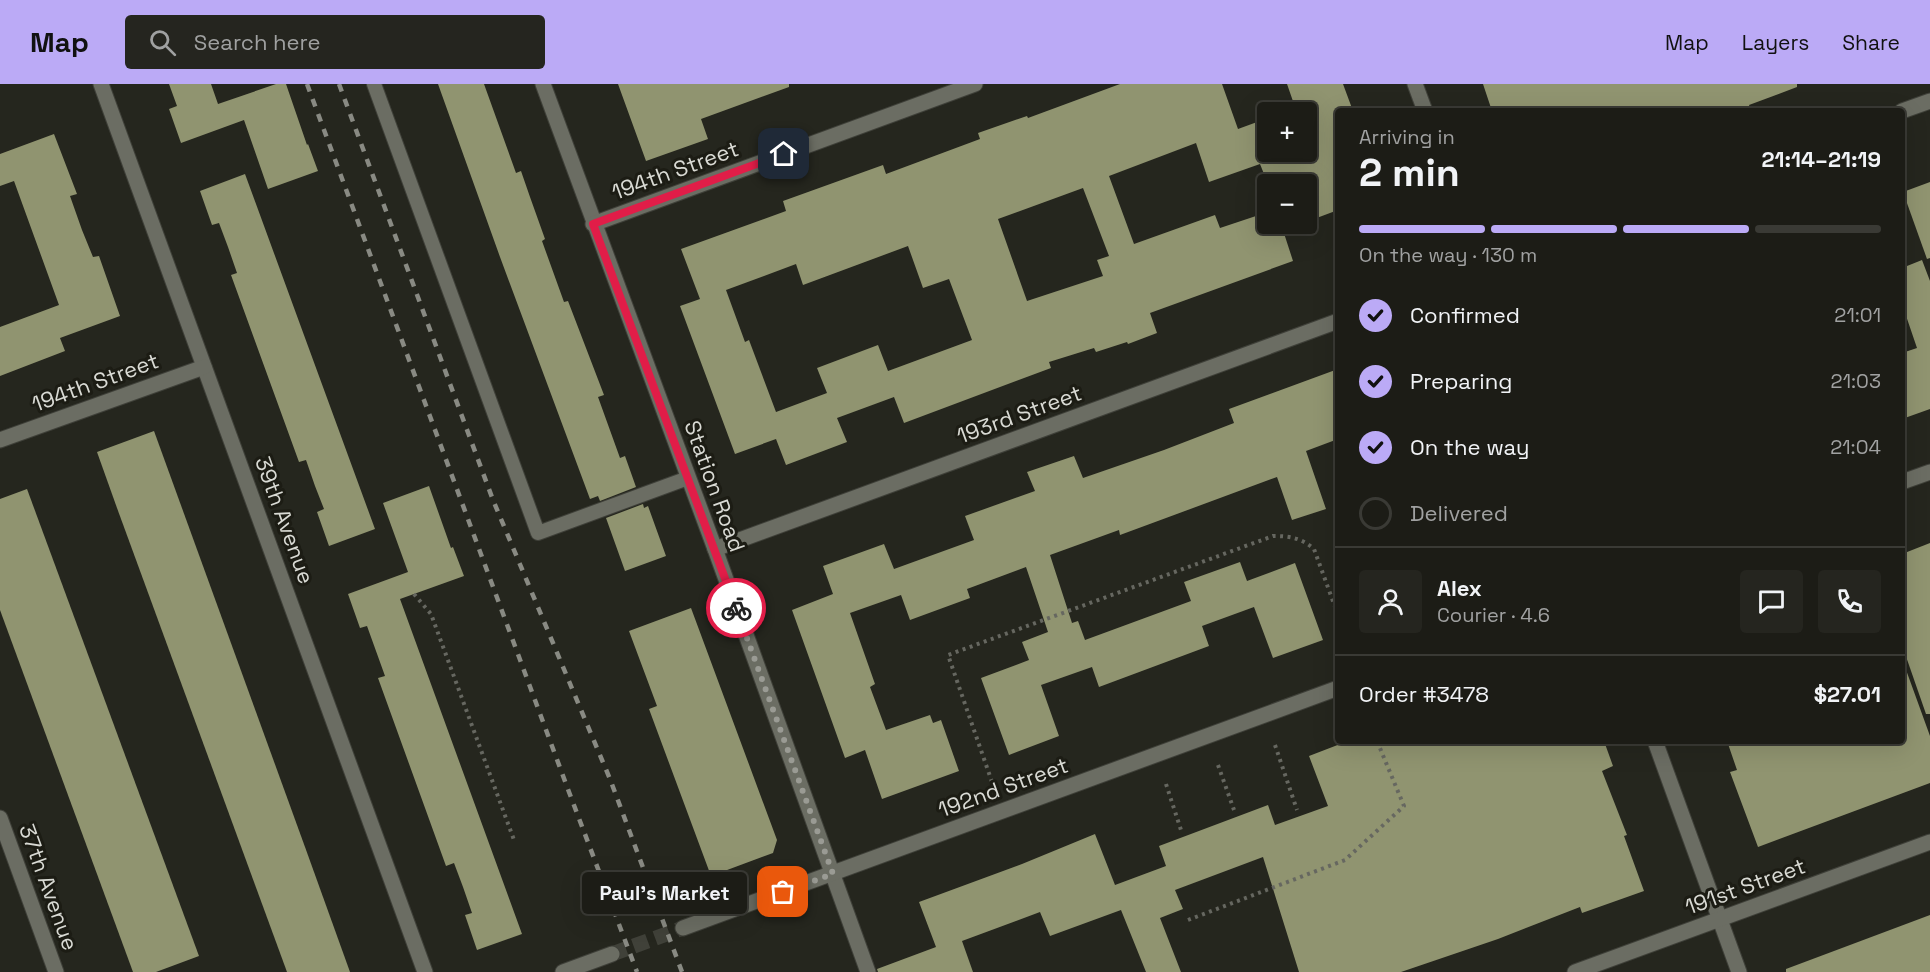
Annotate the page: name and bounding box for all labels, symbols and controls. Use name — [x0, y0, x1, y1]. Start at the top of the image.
search box — [125, 15, 545, 69]
text: Map — [30, 24, 89, 60]
icon: search — [146, 26, 179, 59]
text: Search here — [194, 28, 321, 56]
text: Map — [1665, 29, 1709, 56]
text: Layers — [1742, 29, 1809, 56]
text: Share — [1842, 29, 1900, 56]
map controls — [1257, 102, 1317, 234]
button: + — [1257, 102, 1317, 162]
text: Arriving in — [1359, 124, 1455, 150]
pin — [758, 128, 809, 179]
street label: 194th Street — [608, 134, 742, 206]
icon: home — [767, 137, 800, 170]
text: 21:14–21:19 — [1762, 145, 1881, 173]
text: 2 min — [1359, 148, 1460, 197]
button: − — [1257, 174, 1317, 234]
text: On the way · 130 m — [1359, 242, 1537, 268]
icon: check — [1359, 299, 1392, 332]
text: Confirmed — [1410, 301, 1520, 329]
text: 21:01 — [1834, 302, 1881, 328]
street label: 194th Street — [28, 346, 162, 418]
icon: check — [1359, 365, 1392, 398]
text: Preparing — [1410, 367, 1512, 395]
text: 21:03 — [1831, 368, 1881, 394]
street label: 193rd Street — [953, 378, 1085, 450]
street label: Station Road — [678, 416, 752, 556]
icon: check — [1359, 431, 1392, 464]
text: On the way — [1410, 433, 1529, 461]
text: 21:04 — [1830, 434, 1881, 460]
street label: 39th Avenue — [249, 453, 321, 587]
text: Delivered — [1410, 499, 1508, 527]
button: person — [1359, 570, 1422, 633]
button: chat — [1740, 570, 1803, 633]
button: phone — [1818, 570, 1881, 633]
text: Alex — [1437, 574, 1482, 602]
courier — [706, 578, 766, 638]
icon: bike — [720, 592, 753, 625]
text: Courier · 4.6 — [1437, 602, 1550, 628]
text: Order #3478 — [1359, 680, 1489, 708]
text: $27.01 — [1814, 680, 1881, 708]
street label: 192nd Street — [934, 751, 1072, 823]
street label: 37th Avenue — [13, 820, 85, 954]
street label: 191st Street — [1681, 851, 1809, 921]
pin — [757, 866, 808, 917]
callout: Paul's Market — [582, 871, 747, 913]
icon: bag — [766, 875, 799, 908]
text: Paul's Market — [599, 880, 730, 906]

